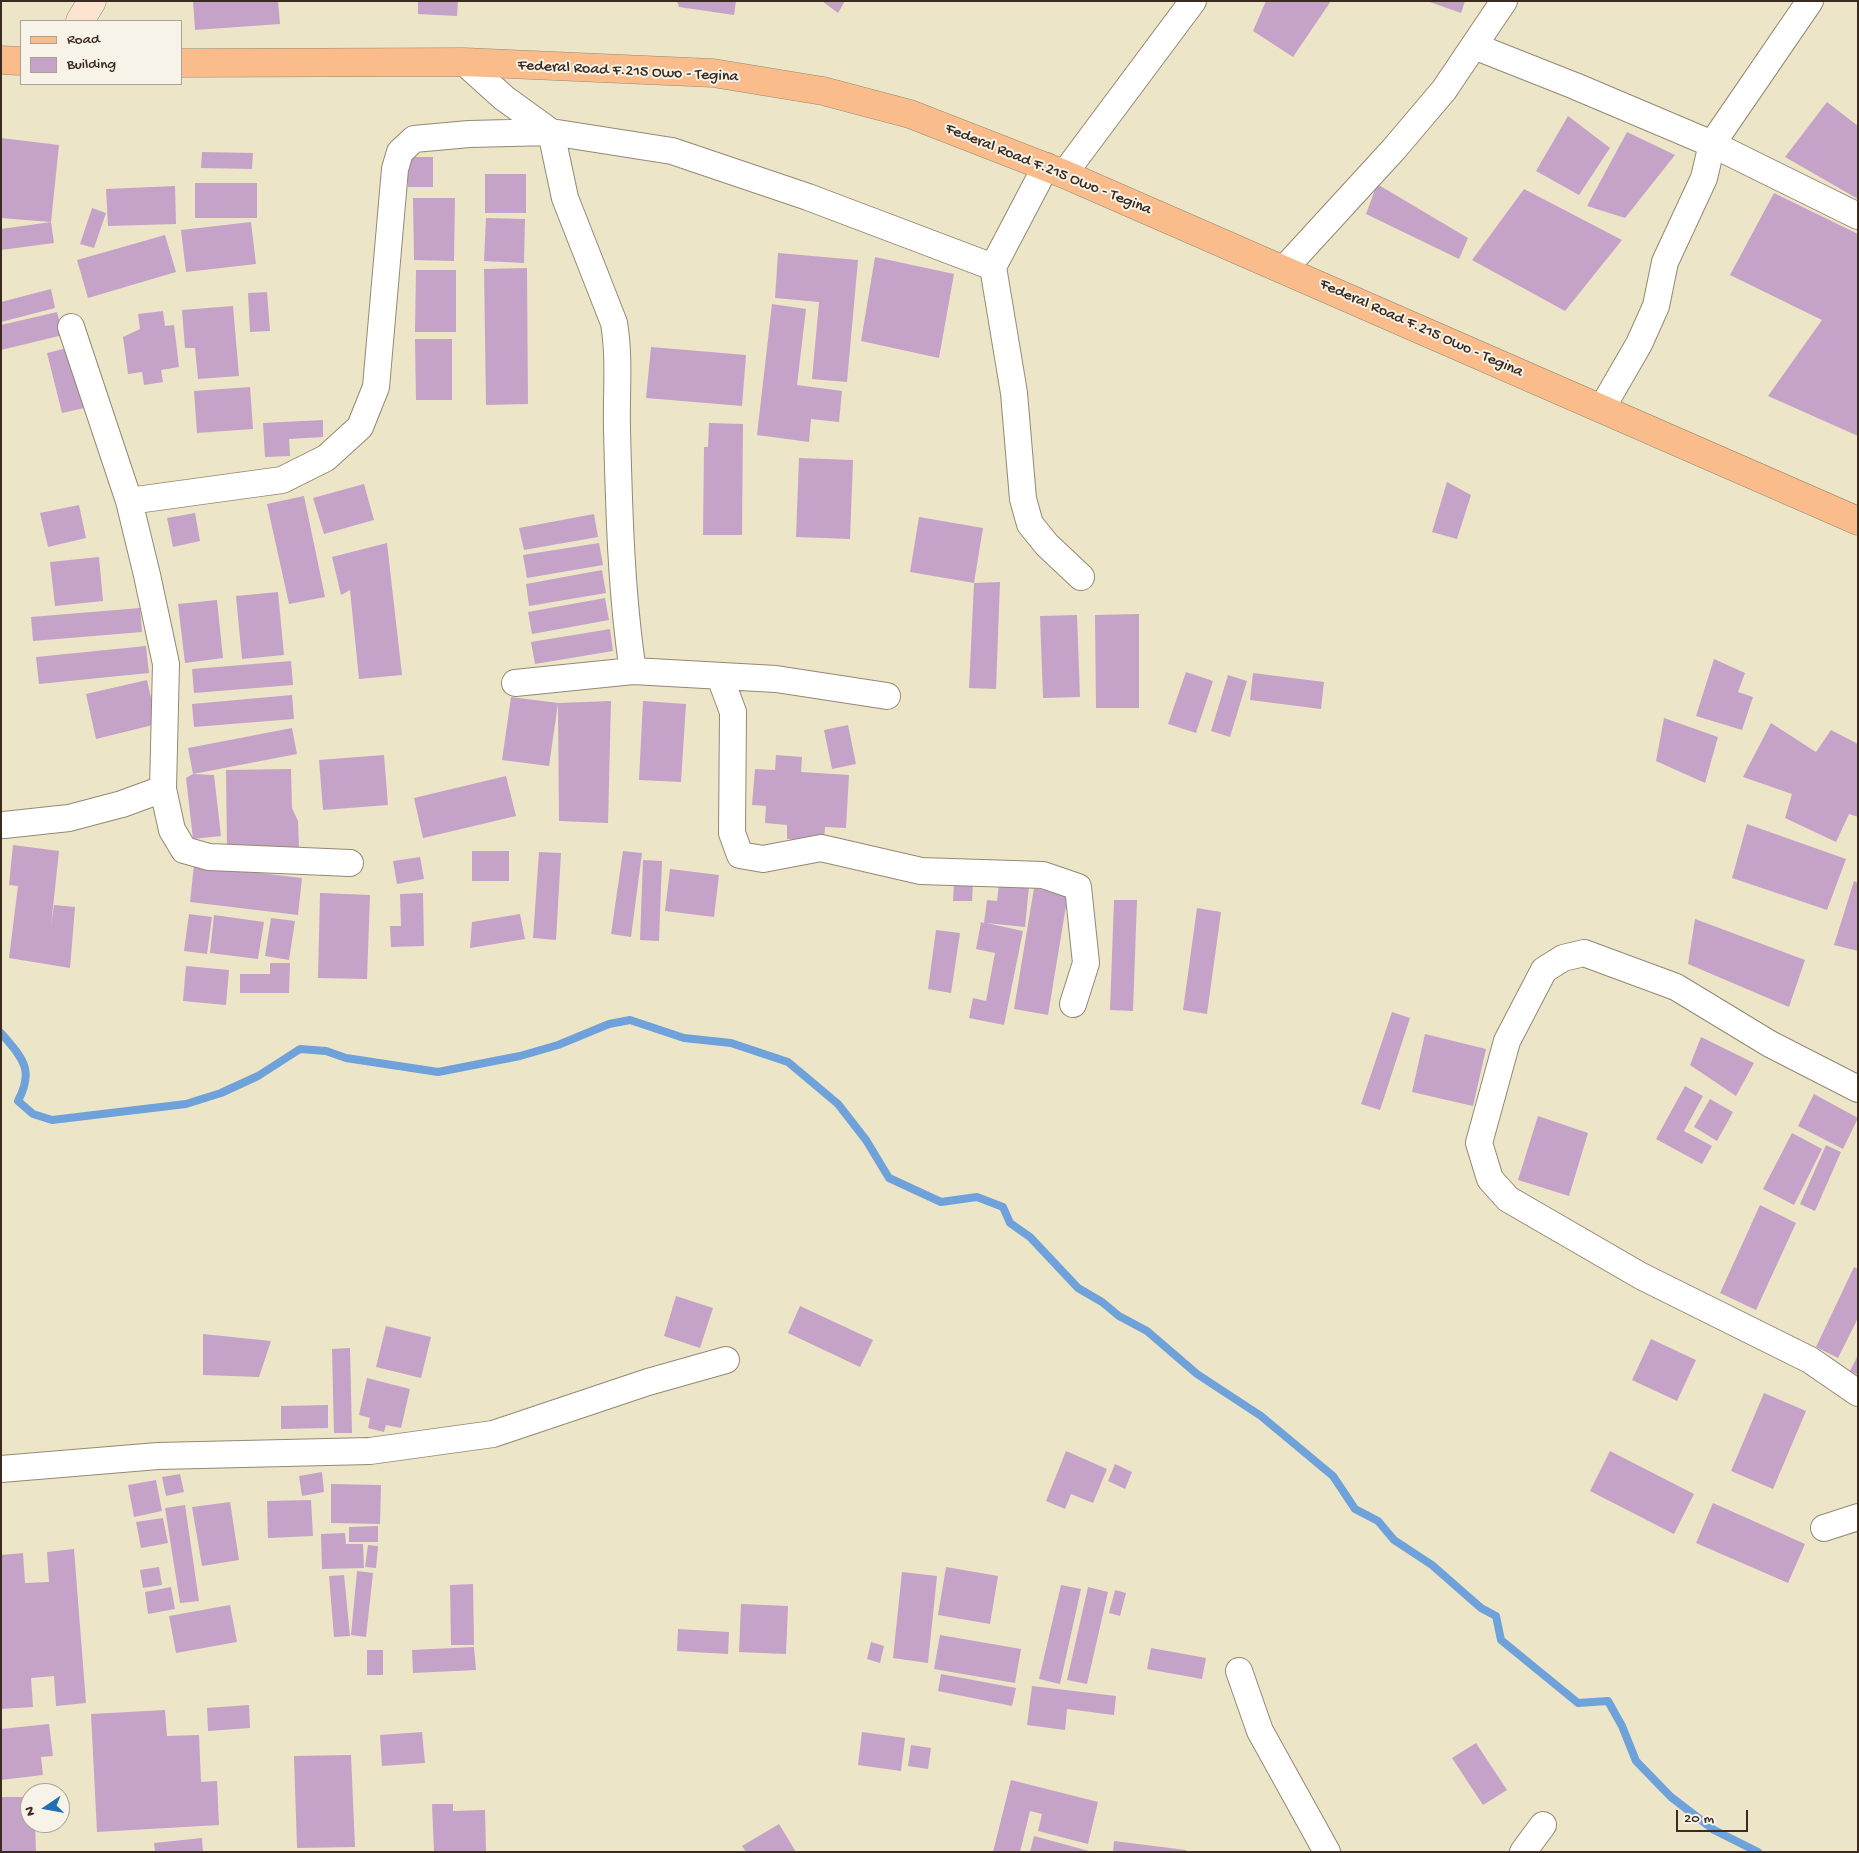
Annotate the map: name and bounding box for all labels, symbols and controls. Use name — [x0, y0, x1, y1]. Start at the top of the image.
legend — [20, 20, 182, 85]
text: Road — [67, 31, 100, 49]
text: Building — [67, 56, 116, 74]
street label: Federal Road F.215 Owo - Tegina — [517, 57, 739, 87]
street label: Federal Road F.215 Owo - Tegina — [942, 120, 1154, 220]
street label: Federal Road F.215 Owo - Tegina — [1316, 275, 1526, 383]
north arrow — [20, 1783, 70, 1833]
scale bar — [1679, 1800, 1752, 1832]
text: N — [22, 1805, 40, 1817]
text: 20 m — [1684, 1810, 1714, 1828]

